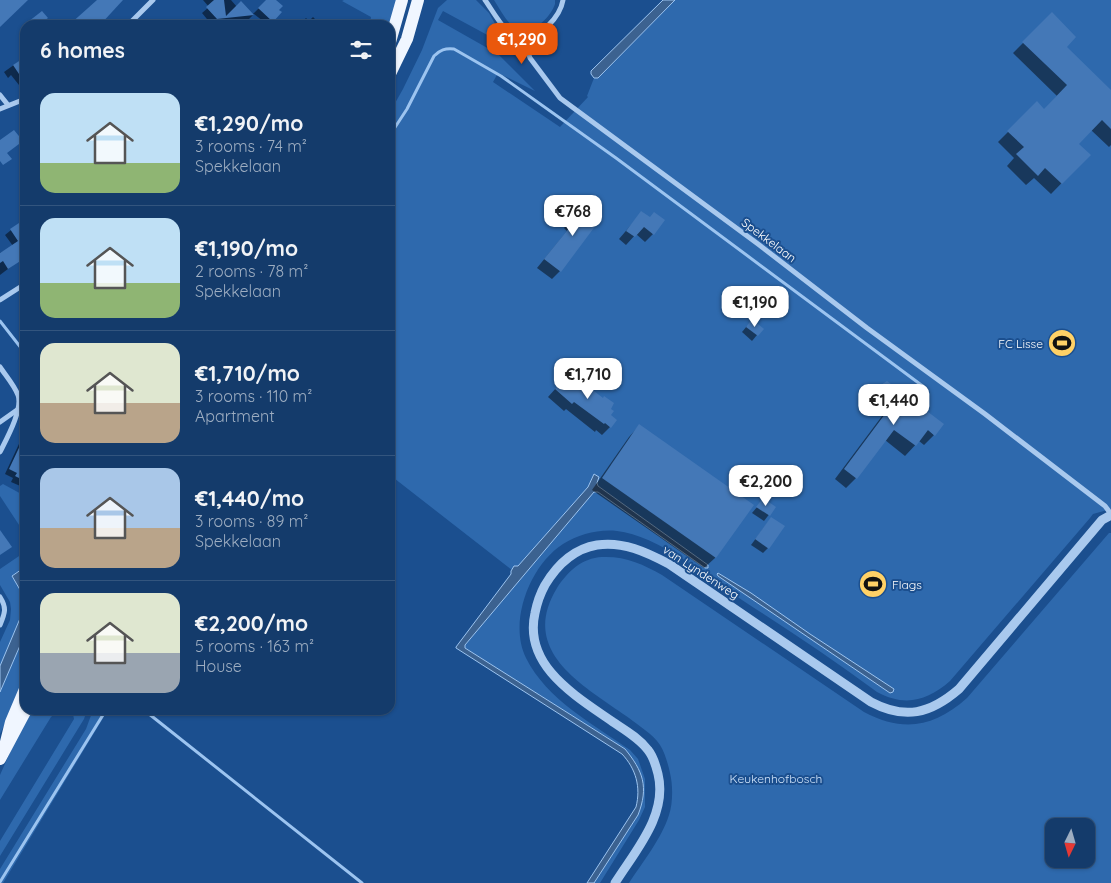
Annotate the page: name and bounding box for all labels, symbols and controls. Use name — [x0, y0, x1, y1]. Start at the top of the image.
pin: €1,290 — [481, 22, 563, 65]
text: €1,290 — [498, 29, 546, 49]
icon: filters — [347, 36, 375, 64]
text: 6 homes — [40, 37, 125, 63]
text: €1,290/mo — [195, 110, 303, 136]
icon: home — [80, 113, 140, 173]
text: 3 rooms · 74 m² — [195, 136, 307, 156]
text: Spekkelaan — [195, 156, 281, 176]
pin: €768 — [543, 194, 603, 237]
text: €768 — [555, 201, 591, 221]
street label: Spekkelaan — [739, 215, 799, 265]
text: €1,190/mo — [195, 235, 298, 261]
icon: home — [80, 238, 140, 298]
text: 2 rooms · 78 m² — [195, 261, 308, 281]
text: Spekkelaan — [195, 281, 281, 301]
pin: €1,190 — [714, 286, 796, 328]
text: €1,190 — [733, 292, 777, 312]
sports icon: FC Lisse — [1047, 328, 1077, 358]
place label: FC Lisse — [998, 336, 1043, 351]
pin: €1,710 — [547, 358, 629, 400]
text: €1,710/mo — [195, 360, 300, 386]
icon: home — [80, 363, 140, 423]
text: €1,710 — [565, 364, 611, 384]
pin: €1,440 — [853, 384, 935, 426]
text: 3 rooms · 110 m² — [195, 386, 312, 406]
text: €1,440 — [869, 390, 919, 410]
text: Apartment — [195, 406, 275, 426]
pin: €2,200 — [725, 464, 807, 507]
text: €2,200 — [740, 471, 792, 491]
text: €1,440/mo — [195, 485, 304, 511]
icon: home — [80, 488, 140, 548]
text: 3 rooms · 89 m² — [195, 511, 308, 531]
text: Spekkelaan — [195, 531, 281, 551]
street label: van Lyndenweg — [660, 542, 742, 602]
sports icon: Flags — [858, 569, 888, 599]
place label: Flags — [892, 577, 922, 592]
text: €2,200/mo — [195, 610, 308, 636]
icon: home — [80, 613, 140, 673]
text: 5 rooms · 163 m² — [195, 636, 314, 656]
text: House — [195, 656, 242, 676]
park label: Keukenhofbosch — [730, 771, 822, 786]
north arrow — [1045, 818, 1095, 868]
map controls — [1045, 818, 1095, 868]

